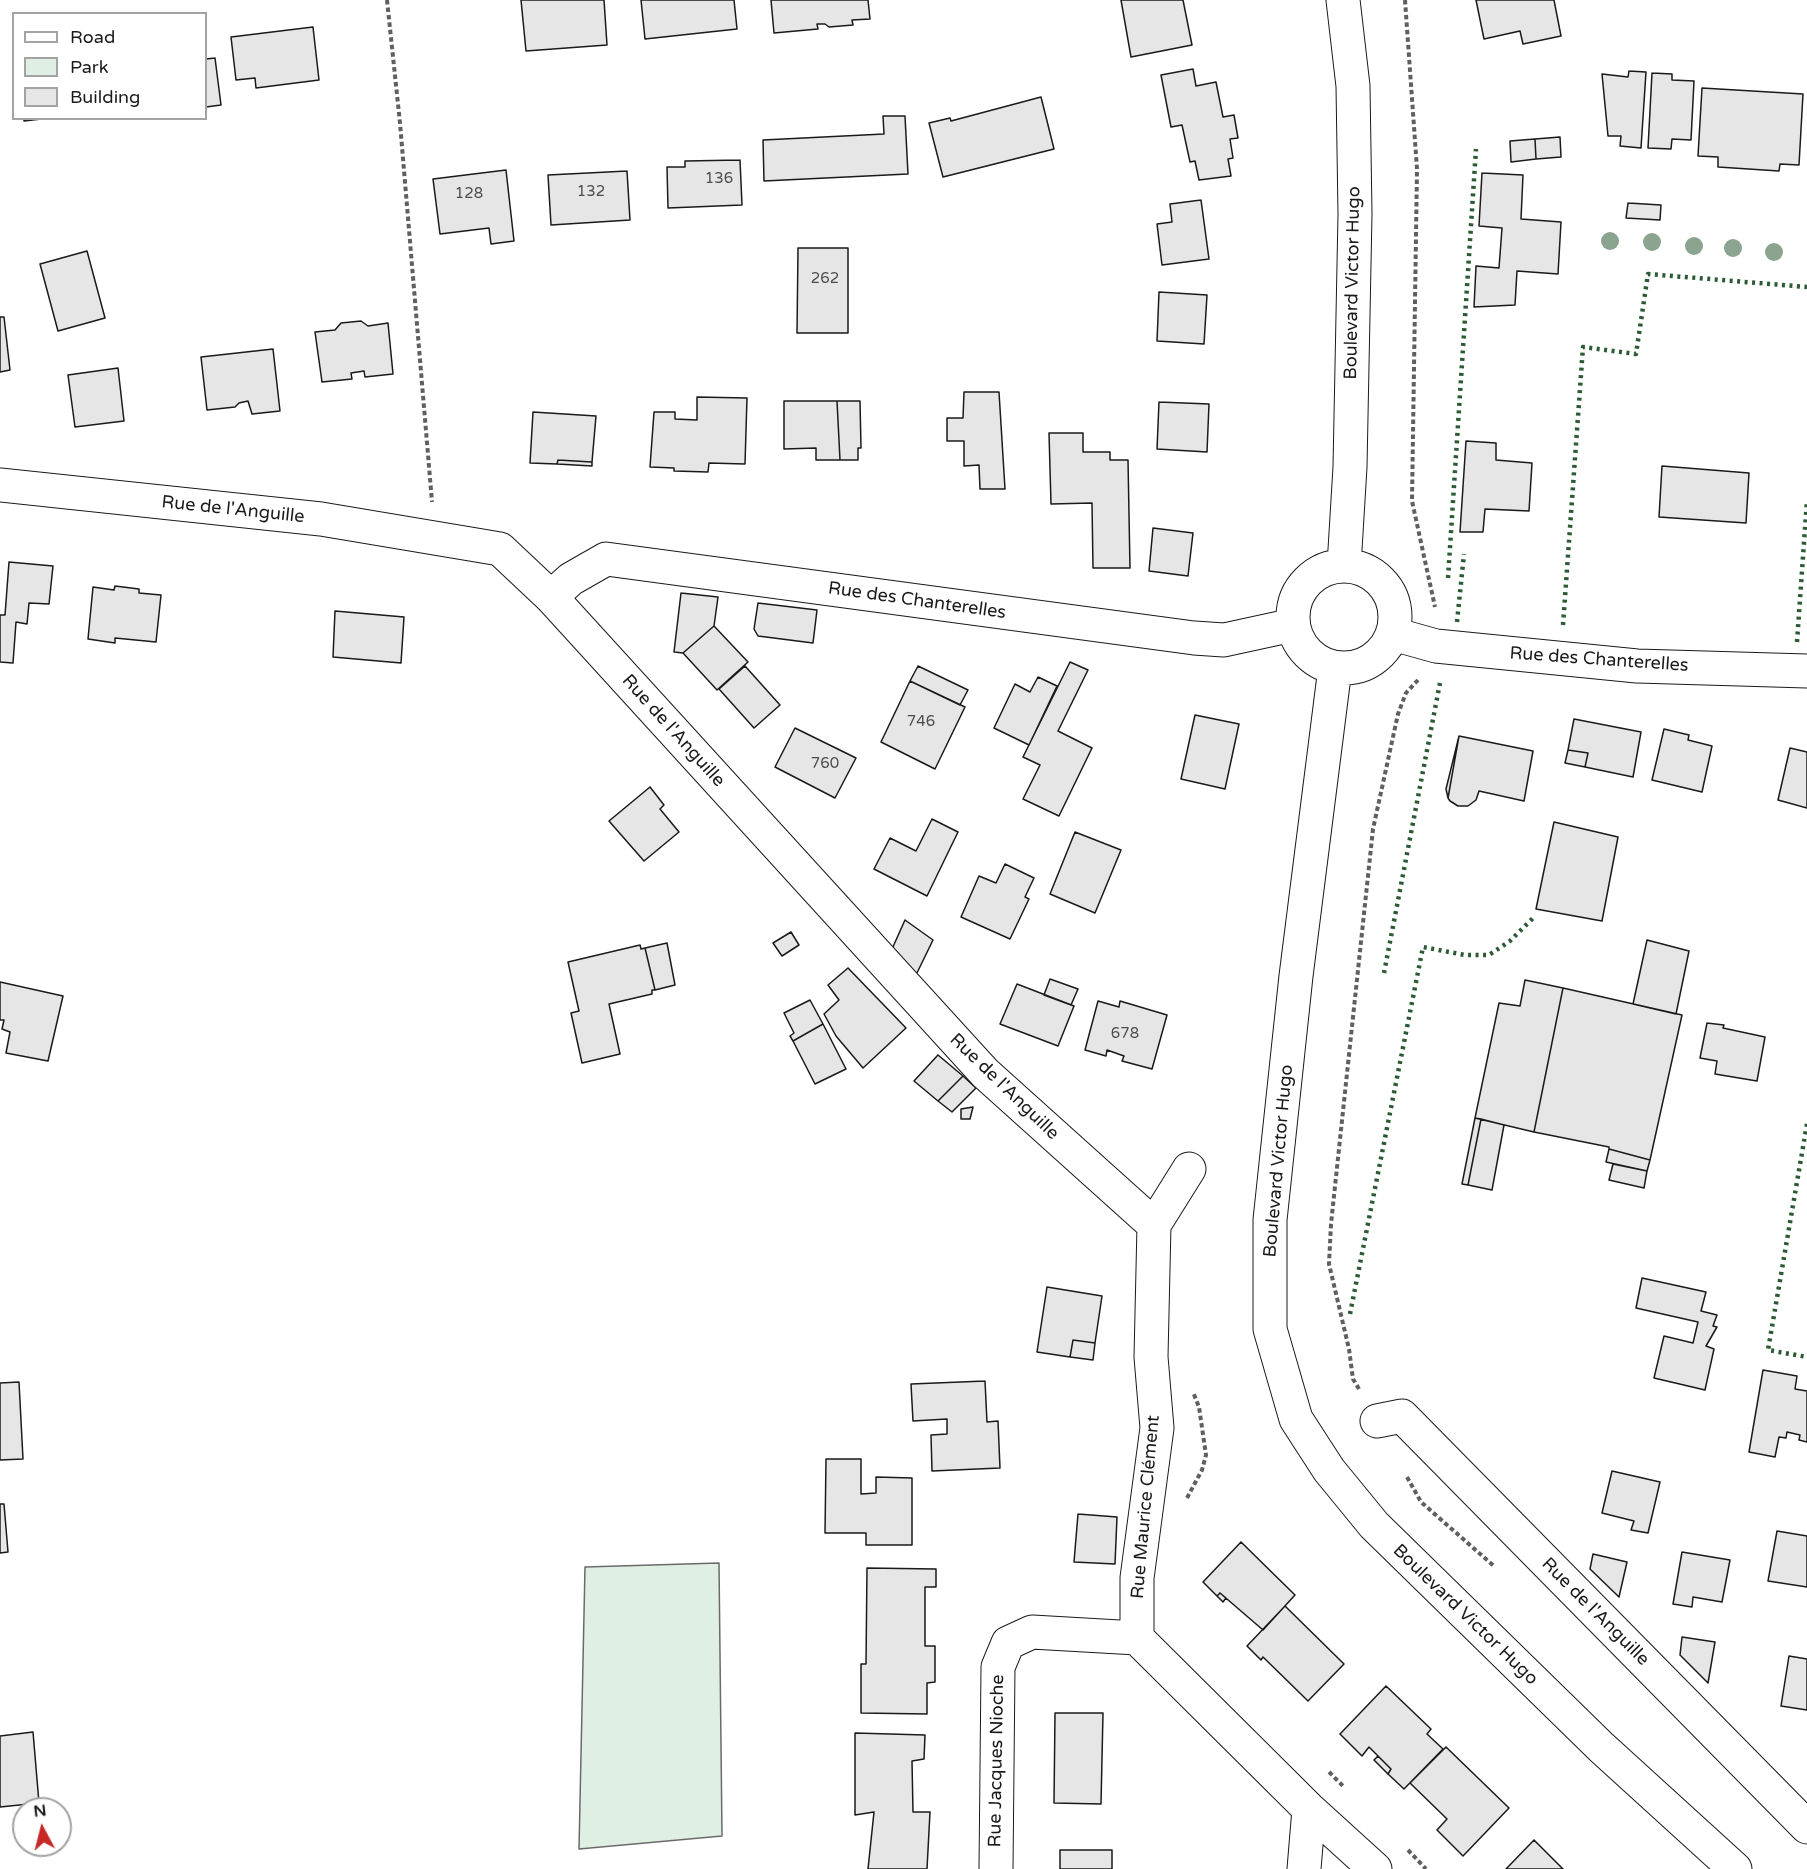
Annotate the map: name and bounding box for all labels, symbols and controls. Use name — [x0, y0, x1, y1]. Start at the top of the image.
legend — [12, 12, 207, 120]
text: Road — [70, 26, 115, 48]
text: Park — [70, 56, 108, 78]
text: Building — [70, 86, 140, 108]
house number: 136 — [705, 170, 733, 188]
house number: 132 — [577, 183, 605, 201]
house number: 128 — [455, 185, 483, 203]
street label: Boulevard Victor Hugo — [1341, 186, 1365, 380]
house number: 262 — [811, 270, 839, 288]
street label: Rue de l'Anguille — [160, 492, 306, 528]
street label: Rue des Chanterelles — [827, 578, 1007, 624]
street label: Rue des Chanterelles — [1509, 643, 1689, 677]
street label: Rue de l'Anguille — [617, 670, 729, 792]
house number: 746 — [907, 713, 935, 731]
house number: 760 — [811, 755, 839, 773]
house number: 678 — [1111, 1025, 1139, 1043]
street label: Rue de l'Anguille — [945, 1029, 1063, 1145]
street label: Boulevard Victor Hugo — [1260, 1064, 1298, 1258]
street label: Rue Maurice Clément — [1127, 1414, 1165, 1600]
street label: Boulevard Victor Hugo — [1388, 1540, 1542, 1690]
street label: Rue de l'Anguille — [1537, 1554, 1653, 1670]
street label: Rue Jacques Nioche — [985, 1674, 1009, 1848]
north arrow — [12, 1797, 72, 1857]
text: N — [32, 1800, 48, 1822]

